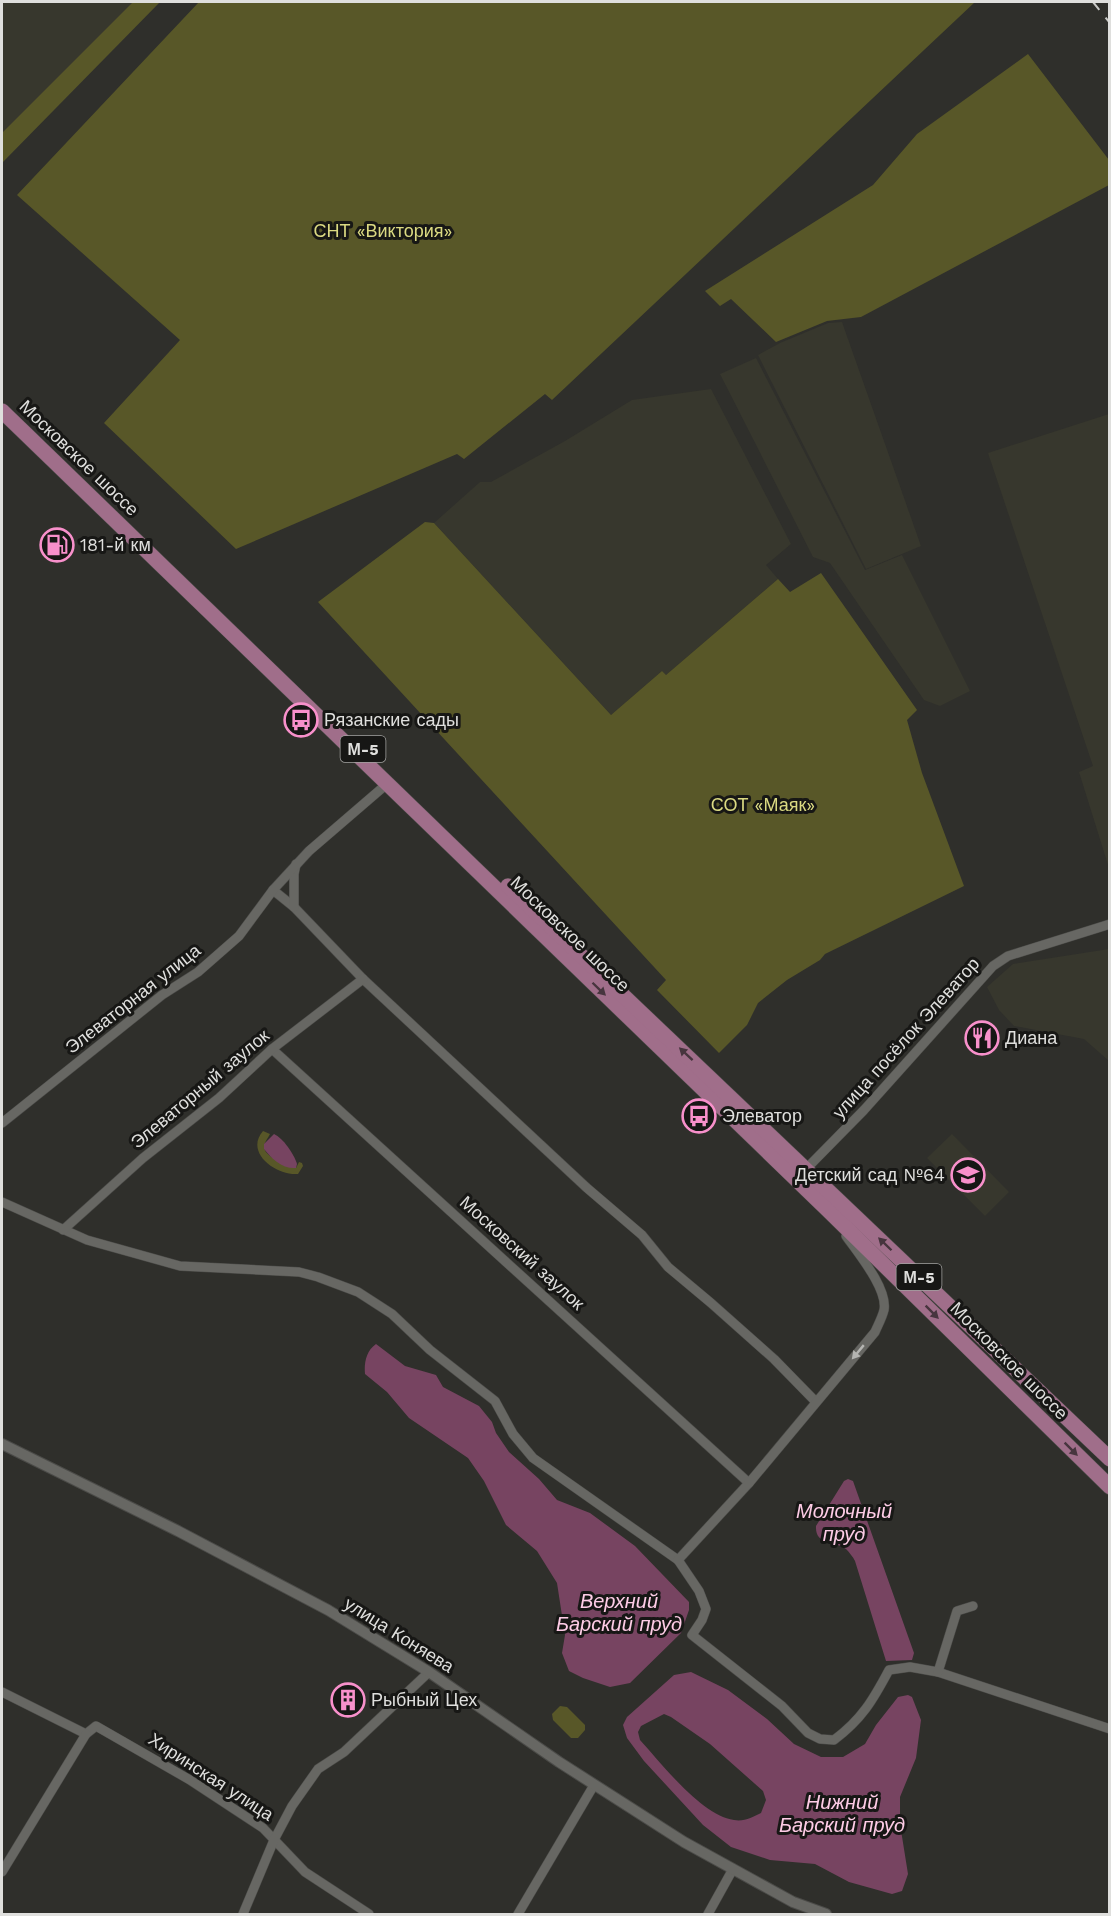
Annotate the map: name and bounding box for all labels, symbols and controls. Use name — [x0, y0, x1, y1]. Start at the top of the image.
park label: СНТ «Виктория» — [314, 220, 452, 241]
street label: Московское шоссе — [15, 395, 143, 520]
fuel station icon: 181-й км — [39, 527, 75, 563]
place label: 181-й км — [80, 534, 151, 555]
bus stop icon: Рязанские сады — [283, 702, 319, 738]
place label: Рязанские сады — [324, 709, 459, 730]
road number: М-5 — [340, 736, 386, 762]
park label: СОТ «Маяк» — [711, 794, 815, 815]
street label: Московское шоссе — [506, 871, 634, 996]
street label: Элеваторная улица — [61, 939, 205, 1058]
street label: улица посёлок Элеватор — [828, 953, 983, 1122]
one-way arrow — [592, 982, 607, 996]
restaurant icon: Диана — [964, 1020, 1000, 1056]
street label: Элеваторный заулок — [126, 1025, 273, 1153]
place label: Диана — [1005, 1027, 1058, 1048]
one-way arrow — [678, 1047, 693, 1061]
bus stop icon: Элеватор — [681, 1098, 717, 1134]
place label: Элеватор — [722, 1105, 802, 1126]
school or university icon: Детский сад №64 — [950, 1157, 986, 1193]
place label: Детский сад №64 — [795, 1164, 945, 1185]
street label: Московский заулок — [456, 1191, 589, 1314]
one-way arrow — [878, 1238, 892, 1252]
road number: М-5 — [896, 1264, 942, 1290]
street label: Московское шоссе — [946, 1298, 1072, 1424]
one-way arrow — [924, 1305, 939, 1319]
one-way arrow — [852, 1344, 865, 1359]
one-way arrow — [1063, 1441, 1077, 1455]
water label: Молочный пруд — [796, 1499, 892, 1546]
water label: Верхний Барский пруд — [556, 1589, 682, 1636]
street label: улица Коняева — [341, 1593, 459, 1677]
building icon: Рыбный Цех — [330, 1682, 366, 1718]
place label: Рыбный Цех — [371, 1689, 477, 1710]
street label: Хиринская улица — [145, 1728, 279, 1825]
water label: Нижний Барский пруд — [779, 1790, 905, 1837]

